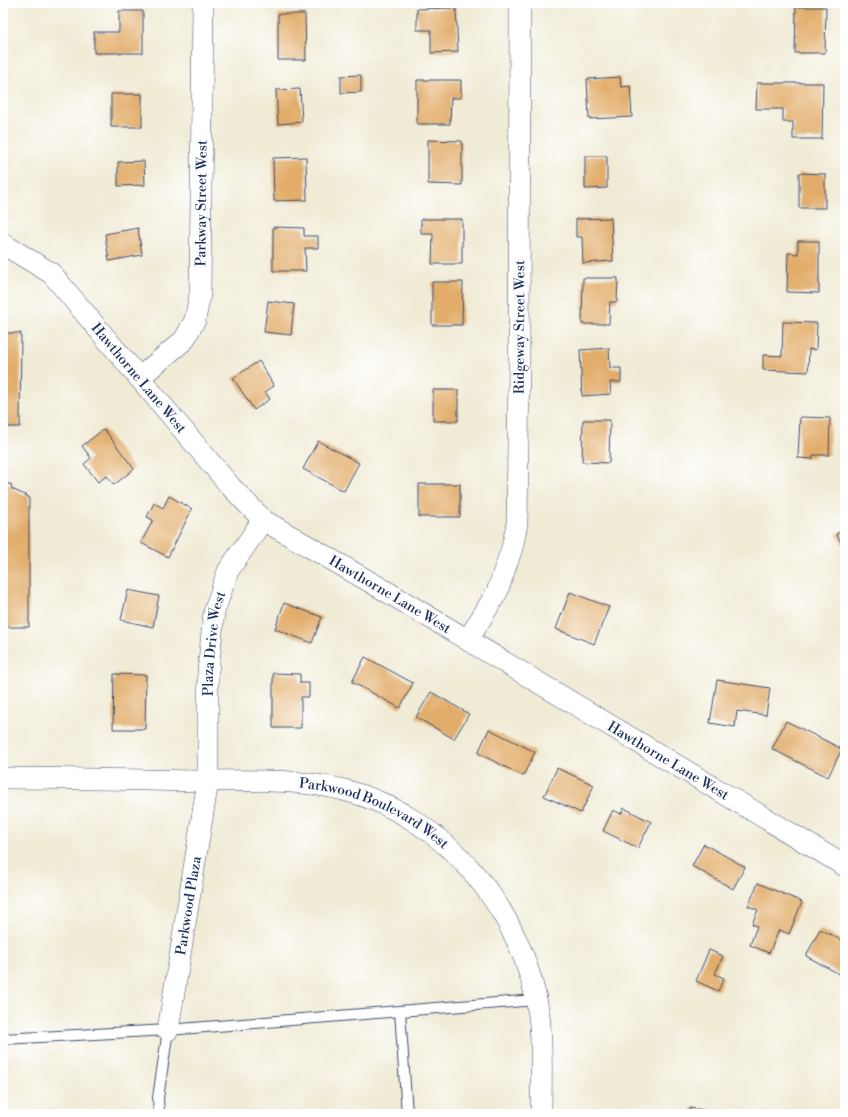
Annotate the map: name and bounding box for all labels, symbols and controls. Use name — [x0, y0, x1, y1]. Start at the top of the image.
street label: Parkway Street West — [192, 140, 212, 267]
street label: Ridgeway Street West — [511, 260, 529, 394]
street label: Hawthorne Lane West — [87, 320, 190, 437]
street label: Hawthorne Lane West — [326, 552, 454, 638]
street label: Plaza Drive West — [200, 589, 230, 696]
street label: Hawthorne Lane West — [604, 718, 732, 805]
street label: Parkwood Boulevard West — [298, 775, 452, 853]
street label: Parkwood Plaza — [172, 854, 206, 957]

